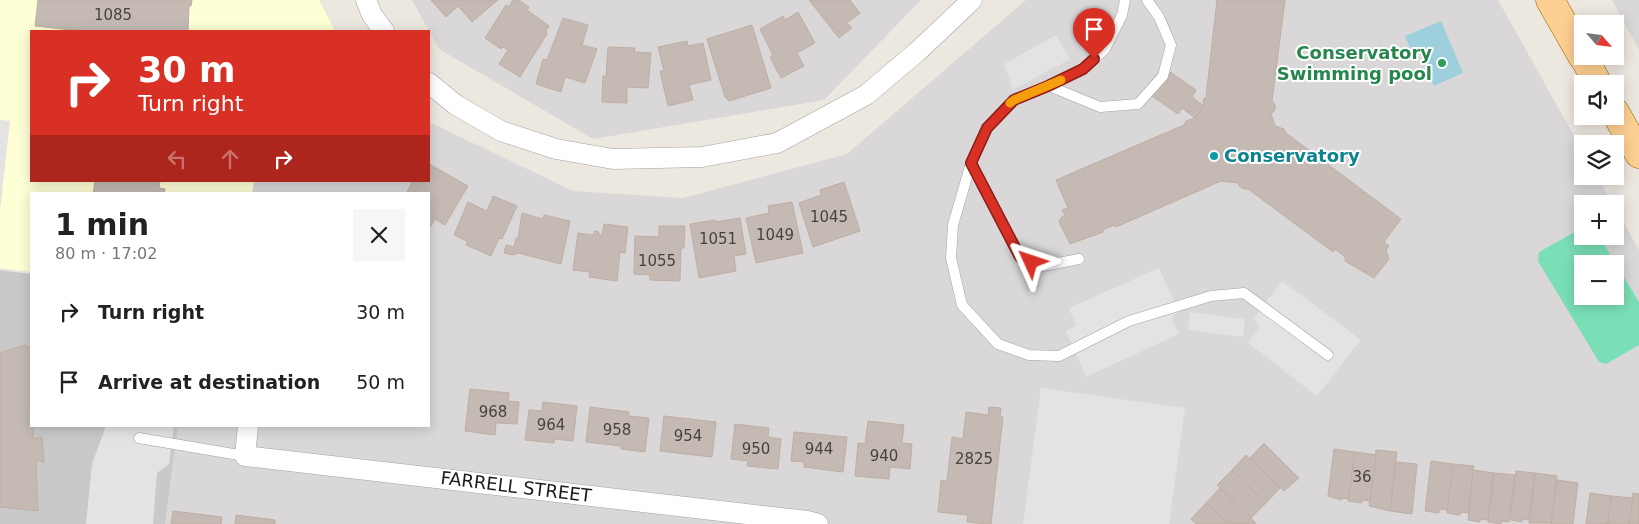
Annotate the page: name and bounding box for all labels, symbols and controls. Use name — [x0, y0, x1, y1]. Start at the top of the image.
house number: 1085 — [94, 6, 132, 24]
pin — [1073, 8, 1115, 59]
icon: arrive — [1080, 15, 1108, 43]
north arrow — [1574, 15, 1624, 65]
map controls — [1574, 15, 1624, 305]
place label: Conservatory Swimming pool — [1277, 42, 1432, 84]
icon: right — [55, 50, 120, 115]
text: 30 m — [138, 50, 235, 90]
marker: Conservatory Swimming pool — [1436, 57, 1448, 69]
button: sound — [1574, 75, 1624, 125]
text: Turn right — [138, 91, 243, 116]
button: layers — [1574, 135, 1624, 185]
icon: left — [163, 145, 191, 173]
icon: ahead — [216, 145, 244, 173]
icon: right — [269, 145, 297, 173]
place label: Conservatory — [1224, 145, 1360, 166]
marker: Conservatory — [1208, 150, 1220, 162]
button: + — [1574, 195, 1624, 245]
text: 1 min — [55, 207, 149, 242]
house number: 1045 — [810, 208, 848, 226]
button: close — [353, 209, 405, 261]
house number: 1049 — [756, 226, 794, 244]
house number: 1051 — [699, 230, 737, 248]
position arrow — [1004, 235, 1056, 287]
text: 80 m · 17:02 — [55, 244, 157, 263]
house number: 1055 — [638, 252, 676, 270]
button: − — [1574, 255, 1624, 305]
icon: right — [55, 298, 83, 326]
text: Turn right — [98, 301, 204, 323]
text: 30 m — [356, 301, 405, 323]
icon: arrive — [55, 368, 83, 396]
text: Arrive at destination — [98, 371, 320, 393]
text: 50 m — [356, 371, 405, 393]
house number: 968 — [479, 403, 507, 421]
house number: 964 — [537, 416, 565, 434]
house number: 958 — [603, 421, 631, 439]
house number: 954 — [674, 427, 702, 445]
house number: 950 — [742, 440, 770, 458]
house number: 944 — [805, 440, 833, 458]
house number: 940 — [870, 447, 898, 465]
house number: 2825 — [955, 450, 993, 468]
street label: FARRELL STREET — [439, 467, 594, 506]
house number: 36 — [1352, 468, 1372, 486]

